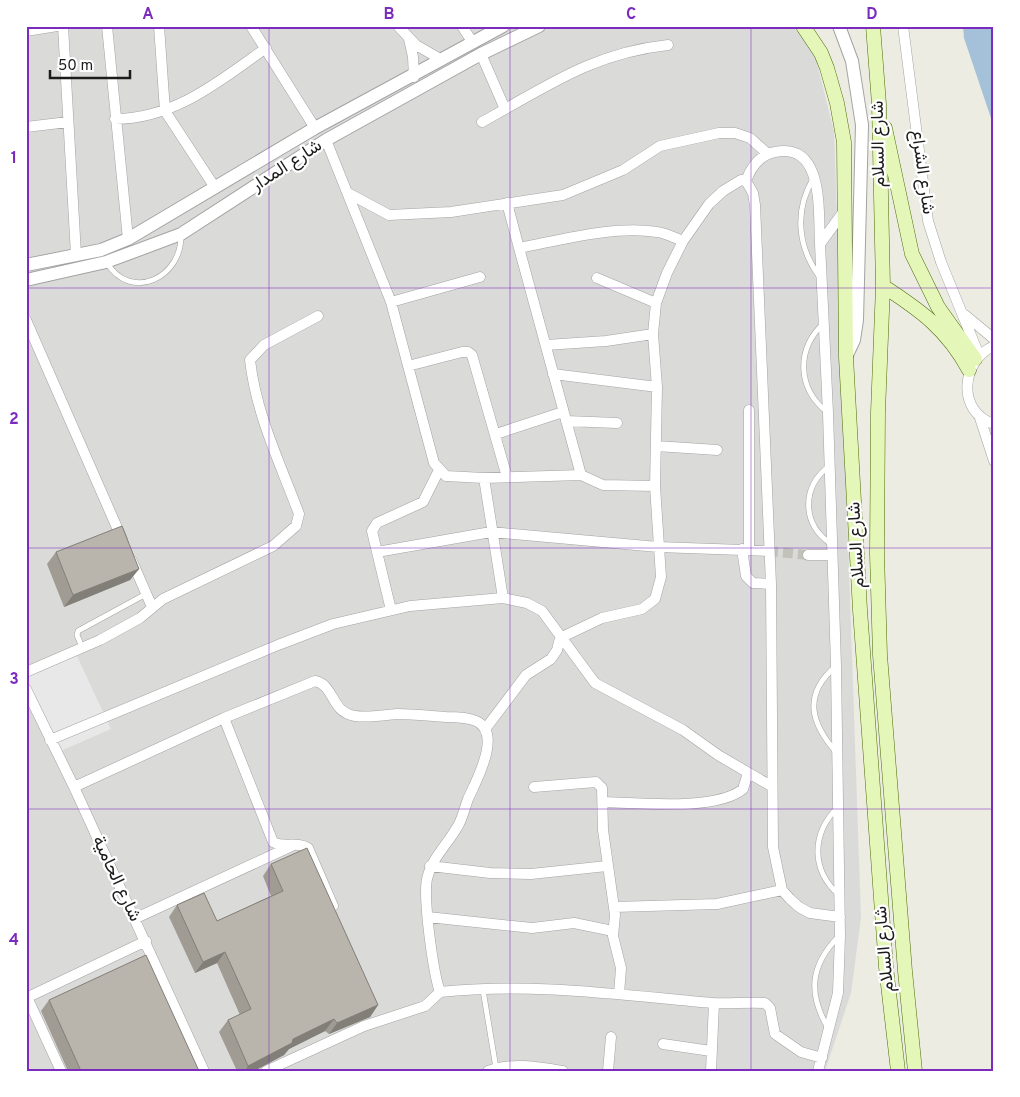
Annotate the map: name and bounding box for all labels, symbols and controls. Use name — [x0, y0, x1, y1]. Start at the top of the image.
text: A — [142, 5, 154, 25]
text: B — [383, 5, 395, 25]
text: C — [626, 5, 636, 25]
text: D — [866, 5, 878, 25]
scale bar — [50, 48, 130, 80]
text: 50 m — [58, 57, 93, 76]
street label: شارع السلام — [867, 101, 891, 187]
street label: شارع الشراع — [905, 128, 939, 216]
street label: شارع المدار — [246, 135, 327, 198]
text: 1 — [11, 149, 17, 169]
text: 2 — [9, 410, 19, 430]
street label: شارع السلام — [843, 501, 871, 589]
text: 3 — [9, 670, 19, 690]
street label: شارع الحامية — [86, 832, 146, 926]
street label: شارع السلام — [870, 905, 900, 993]
text: 4 — [9, 931, 19, 951]

